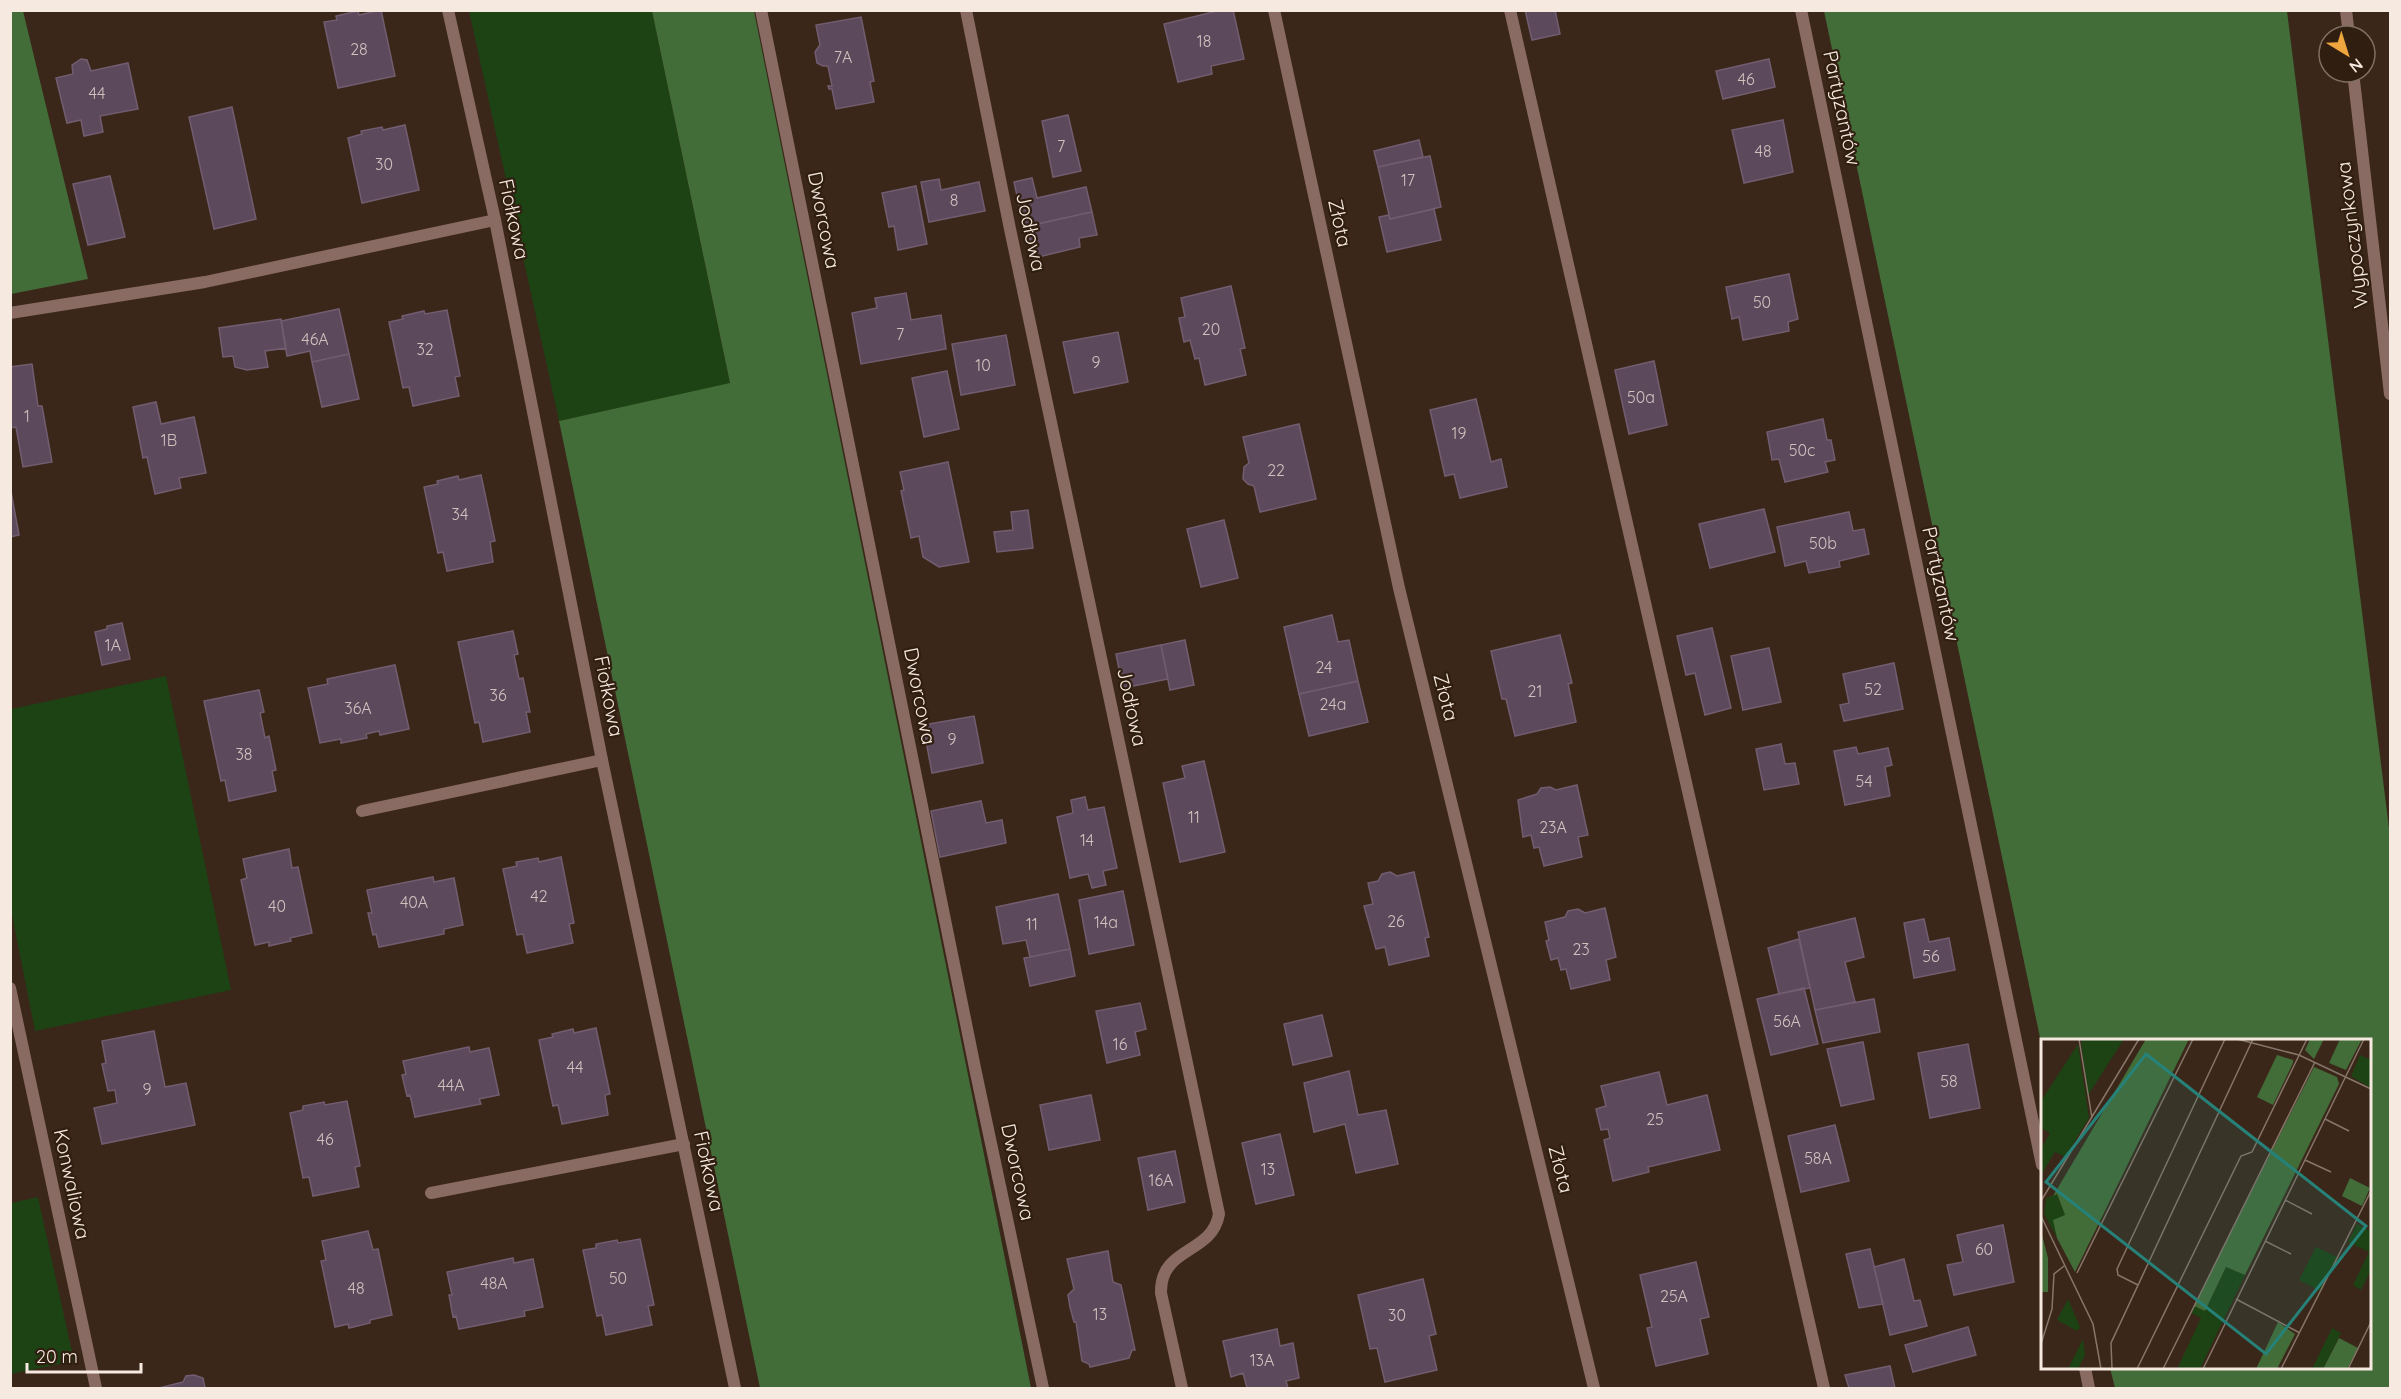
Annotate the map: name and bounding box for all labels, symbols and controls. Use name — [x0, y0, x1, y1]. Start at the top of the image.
north arrow — [2317, 24, 2377, 84]
house number: 18 — [1197, 31, 1211, 51]
house number: 28 — [350, 39, 368, 59]
house number: 7A — [834, 47, 852, 67]
street label: Partyzantów — [1818, 48, 1867, 168]
text: N — [2345, 54, 2367, 77]
house number: 46 — [1737, 69, 1755, 89]
house number: 44 — [89, 83, 105, 103]
house number: 7 — [1057, 136, 1065, 156]
house number: 48 — [1754, 141, 1772, 161]
house number: 30 — [375, 154, 393, 174]
street label: Wypoczynkowa — [2330, 160, 2373, 310]
street label: Dworcowa — [803, 169, 846, 271]
house number: 17 — [1401, 170, 1415, 190]
street label: Fiołkowa — [494, 176, 535, 262]
house number: 8 — [950, 190, 958, 210]
street label: Jodłowa — [1011, 190, 1052, 273]
street label: Złota — [1323, 197, 1358, 249]
house number: 50 — [1753, 292, 1771, 312]
house number: 20 — [1202, 319, 1220, 339]
house number: 7 — [896, 324, 904, 344]
house number: 46A — [301, 329, 329, 349]
house number: 32 — [416, 339, 434, 359]
house number: 9 — [1092, 352, 1101, 372]
house number: 10 — [975, 355, 991, 375]
house number: 50a — [1627, 387, 1655, 407]
house number: 1 — [24, 406, 30, 426]
house number: 19 — [1452, 423, 1466, 443]
house number: 1B — [161, 430, 177, 450]
house number: 50c — [1789, 440, 1815, 460]
house number: 22 — [1267, 460, 1285, 480]
house number: 34 — [452, 504, 468, 524]
street label: Partyzantów — [1917, 524, 1966, 644]
house number: 50b — [1809, 533, 1837, 553]
house number: 1A — [105, 635, 121, 655]
street label: Dworcowa — [899, 645, 942, 747]
street label: Fiołkowa — [589, 653, 630, 738]
house number: 24 — [1315, 657, 1333, 677]
street label: Jodłowa — [1112, 665, 1153, 748]
street label: Złota — [1428, 670, 1464, 723]
house number: 52 — [1864, 679, 1882, 699]
house number: 21 — [1528, 681, 1542, 701]
house number: 36 — [490, 685, 507, 705]
house number: 24a — [1320, 694, 1346, 714]
house number: 36A — [344, 698, 372, 718]
house number: 9 — [948, 729, 957, 749]
house number: 38 — [235, 744, 253, 764]
house number: 54 — [1855, 771, 1873, 791]
house number: 11 — [1188, 807, 1200, 827]
house number: 23A — [1539, 817, 1567, 837]
house number: 14 — [1080, 830, 1094, 850]
house number: 42 — [530, 886, 548, 906]
house number: 40A — [400, 892, 428, 912]
house number: 40 — [268, 896, 286, 916]
house number: 26 — [1387, 911, 1405, 931]
house number: 14a — [1094, 912, 1118, 932]
house number: 11 — [1026, 914, 1038, 934]
house number: 23 — [1572, 939, 1590, 959]
house number: 56 — [1922, 946, 1940, 966]
house number: 56A — [1773, 1011, 1801, 1031]
house number: 16 — [1113, 1034, 1128, 1054]
inset map — [2041, 1039, 2371, 1369]
house number: 44 — [567, 1057, 583, 1077]
house number: 58 — [1940, 1071, 1958, 1091]
house number: 44A — [437, 1075, 465, 1095]
house number: 9 — [143, 1079, 152, 1099]
house number: 25 — [1646, 1109, 1664, 1129]
street label: Dworcowa — [996, 1121, 1041, 1223]
street label: Konwaliowa — [49, 1126, 96, 1241]
street label: Fiołkowa — [689, 1128, 730, 1214]
house number: 46 — [316, 1129, 334, 1149]
street label: Złota — [1543, 1142, 1579, 1195]
house number: 58A — [1804, 1148, 1832, 1168]
house number: 13 — [1261, 1159, 1275, 1179]
house number: 16A — [1149, 1170, 1173, 1190]
house number: 60 — [1975, 1239, 1993, 1259]
house number: 50 — [609, 1268, 627, 1288]
house number: 48A — [480, 1273, 508, 1293]
house number: 48 — [347, 1278, 365, 1298]
house number: 25A — [1660, 1286, 1688, 1306]
house number: 13 — [1093, 1304, 1107, 1324]
house number: 30 — [1388, 1305, 1406, 1325]
scale bar — [27, 1336, 141, 1374]
text: 20 m — [36, 1345, 78, 1368]
house number: 13A — [1250, 1350, 1274, 1370]

